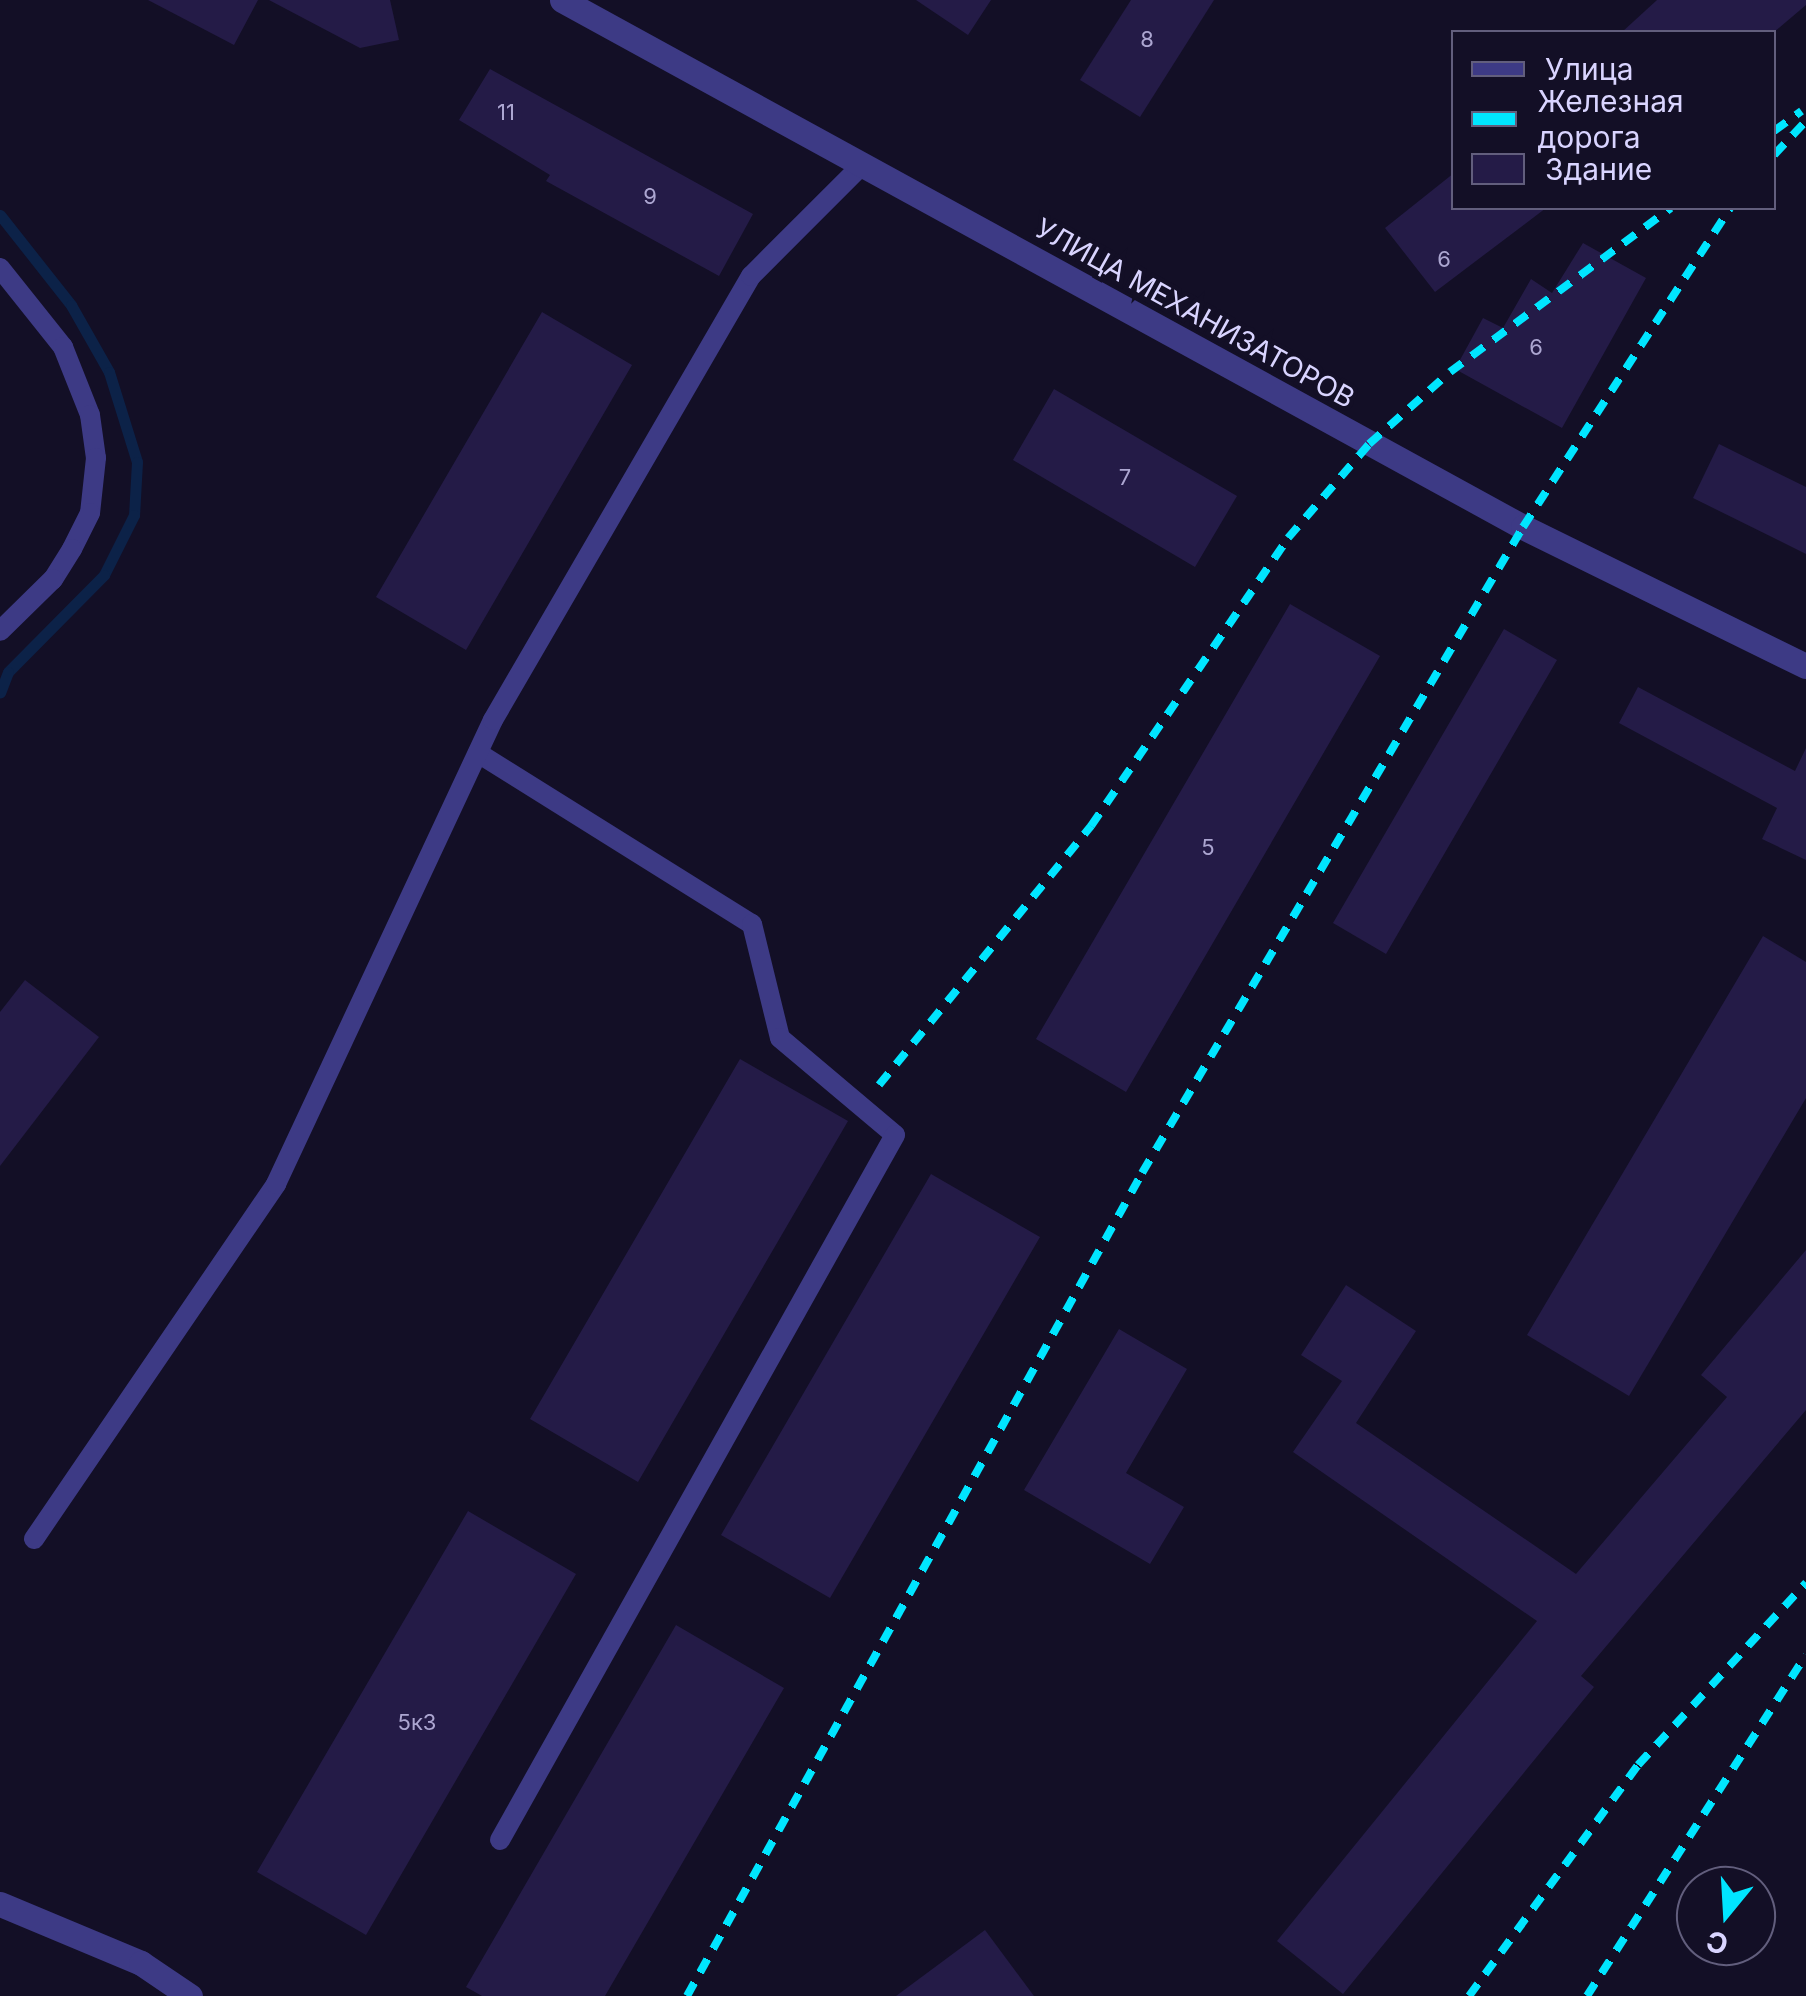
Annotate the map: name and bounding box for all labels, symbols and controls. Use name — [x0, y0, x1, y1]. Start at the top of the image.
house number: 8 — [1140, 27, 1154, 53]
legend — [1451, 30, 1776, 210]
text: Улица — [1545, 51, 1634, 87]
text: Железная дорога — [1537, 83, 1684, 155]
house number: 11 — [497, 100, 515, 126]
text: Здание — [1545, 151, 1652, 187]
house number: 9 — [643, 184, 657, 210]
street label: УЛИЦА МЕХАНИЗАТОРОВ — [1029, 211, 1361, 415]
house number: 6 — [1437, 247, 1451, 273]
house number: 6 — [1529, 335, 1543, 361]
house number: 7 — [1119, 465, 1131, 491]
house number: 5 — [1201, 835, 1215, 861]
house number: 5к3 — [398, 1710, 436, 1736]
north arrow — [1676, 1866, 1776, 1966]
text: С — [1702, 1923, 1732, 1962]

